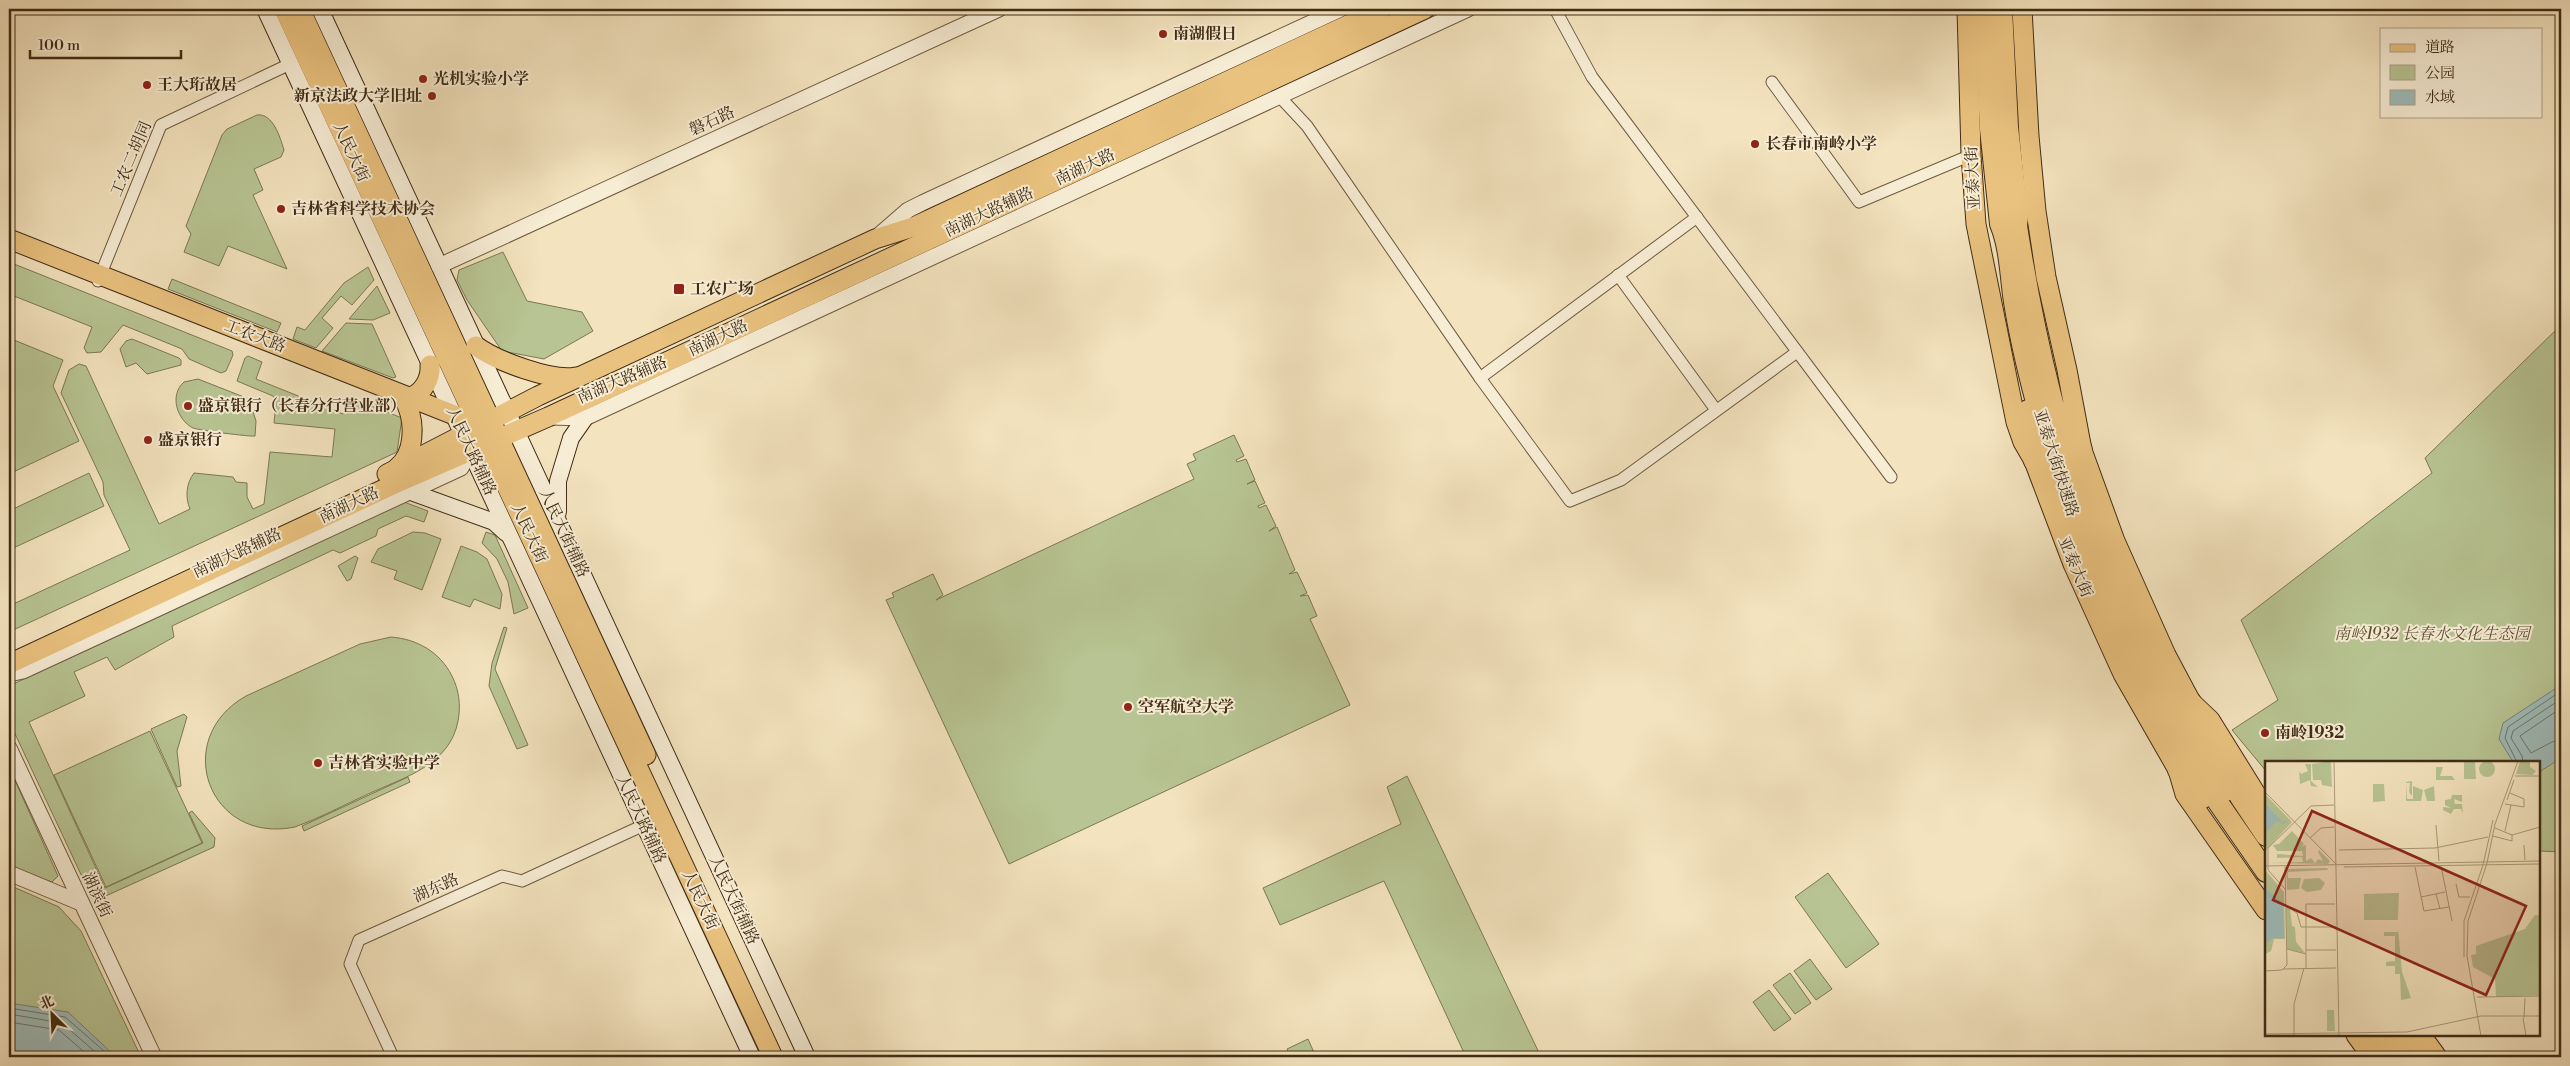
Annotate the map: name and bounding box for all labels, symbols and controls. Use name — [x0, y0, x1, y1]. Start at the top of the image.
place label: 南湖假日 — [1173, 24, 1237, 44]
scale bar — [30, 28, 181, 60]
marker: 南湖假日 — [1157, 28, 1169, 40]
legend — [2380, 28, 2542, 118]
text: 100 m — [38, 36, 80, 55]
text: 道路 — [2425, 38, 2455, 57]
text: 公园 — [2425, 64, 2455, 83]
place label: 光机实验小学 — [433, 69, 529, 89]
marker: 光机实验小学 — [417, 73, 429, 85]
place label: 王大珩故居 — [157, 75, 237, 95]
marker: 王大珩故居 — [141, 79, 153, 91]
place label: 新京法政大学旧址 — [294, 86, 422, 106]
text: 水域 — [2425, 88, 2455, 107]
marker: 新京法政大学旧址 — [426, 90, 438, 102]
street label: 磐石路 — [686, 102, 738, 140]
street label: 工农二胡同 — [106, 118, 156, 200]
street label: 人民大街 — [328, 119, 374, 185]
place label: 长春市南岭小学 — [1765, 134, 1877, 154]
marker: 长春市南岭小学 — [1749, 138, 1761, 150]
street label: 南湖大路 — [1052, 144, 1118, 190]
street label: 亚泰大街 — [1961, 146, 1985, 210]
street label: 南湖大路辅路 — [941, 183, 1037, 241]
place label: 吉林省科学技术协会 — [291, 199, 435, 219]
marker: 吉林省科学技术协会 — [275, 203, 287, 215]
place label: 工农广场 — [690, 279, 754, 299]
marker: 工农广场 — [672, 282, 686, 296]
street label: 工农大路 — [222, 315, 288, 357]
street label: 南湖大路 — [685, 315, 751, 361]
street label: 南湖大路辅路 — [574, 352, 670, 408]
place label: 盛京银行（长春分行营业部） — [198, 396, 406, 416]
marker: 盛京银行（长春分行营业部） — [182, 400, 194, 412]
street label: 人民大路辅路 — [442, 403, 500, 499]
street label: 亚泰大街快速路 — [2029, 407, 2083, 519]
place label: 盛京银行 — [158, 430, 222, 450]
marker: 盛京银行 — [142, 434, 154, 446]
street label: 南湖大路 — [316, 482, 382, 528]
street label: 人民大街辅路 — [535, 485, 593, 581]
street label: 人民大街 — [506, 500, 552, 566]
street label: 南湖大路辅路 — [189, 524, 285, 582]
street label: 亚泰大街 — [2053, 534, 2097, 600]
park label: 南岭1932 长春水文化生态园 — [2334, 624, 2533, 644]
place label: 空军航空大学 — [1138, 697, 1234, 717]
marker: 空军航空大学 — [1122, 701, 1134, 713]
place label: 南岭1932 — [2275, 723, 2344, 743]
marker: 南岭1932 — [2259, 727, 2271, 739]
place label: 吉林省实验中学 — [328, 753, 440, 773]
marker: 吉林省实验中学 — [312, 757, 324, 769]
inset map — [2265, 761, 2540, 1036]
street label: 人民大路辅路 — [612, 771, 670, 867]
street label: 人民大街辅路 — [705, 852, 763, 948]
street label: 人民大街 — [677, 867, 723, 933]
street label: 湖滨街 — [78, 869, 116, 921]
street label: 湖东路 — [410, 869, 462, 907]
north arrow — [28, 988, 78, 1038]
text: 北 — [37, 992, 57, 1014]

